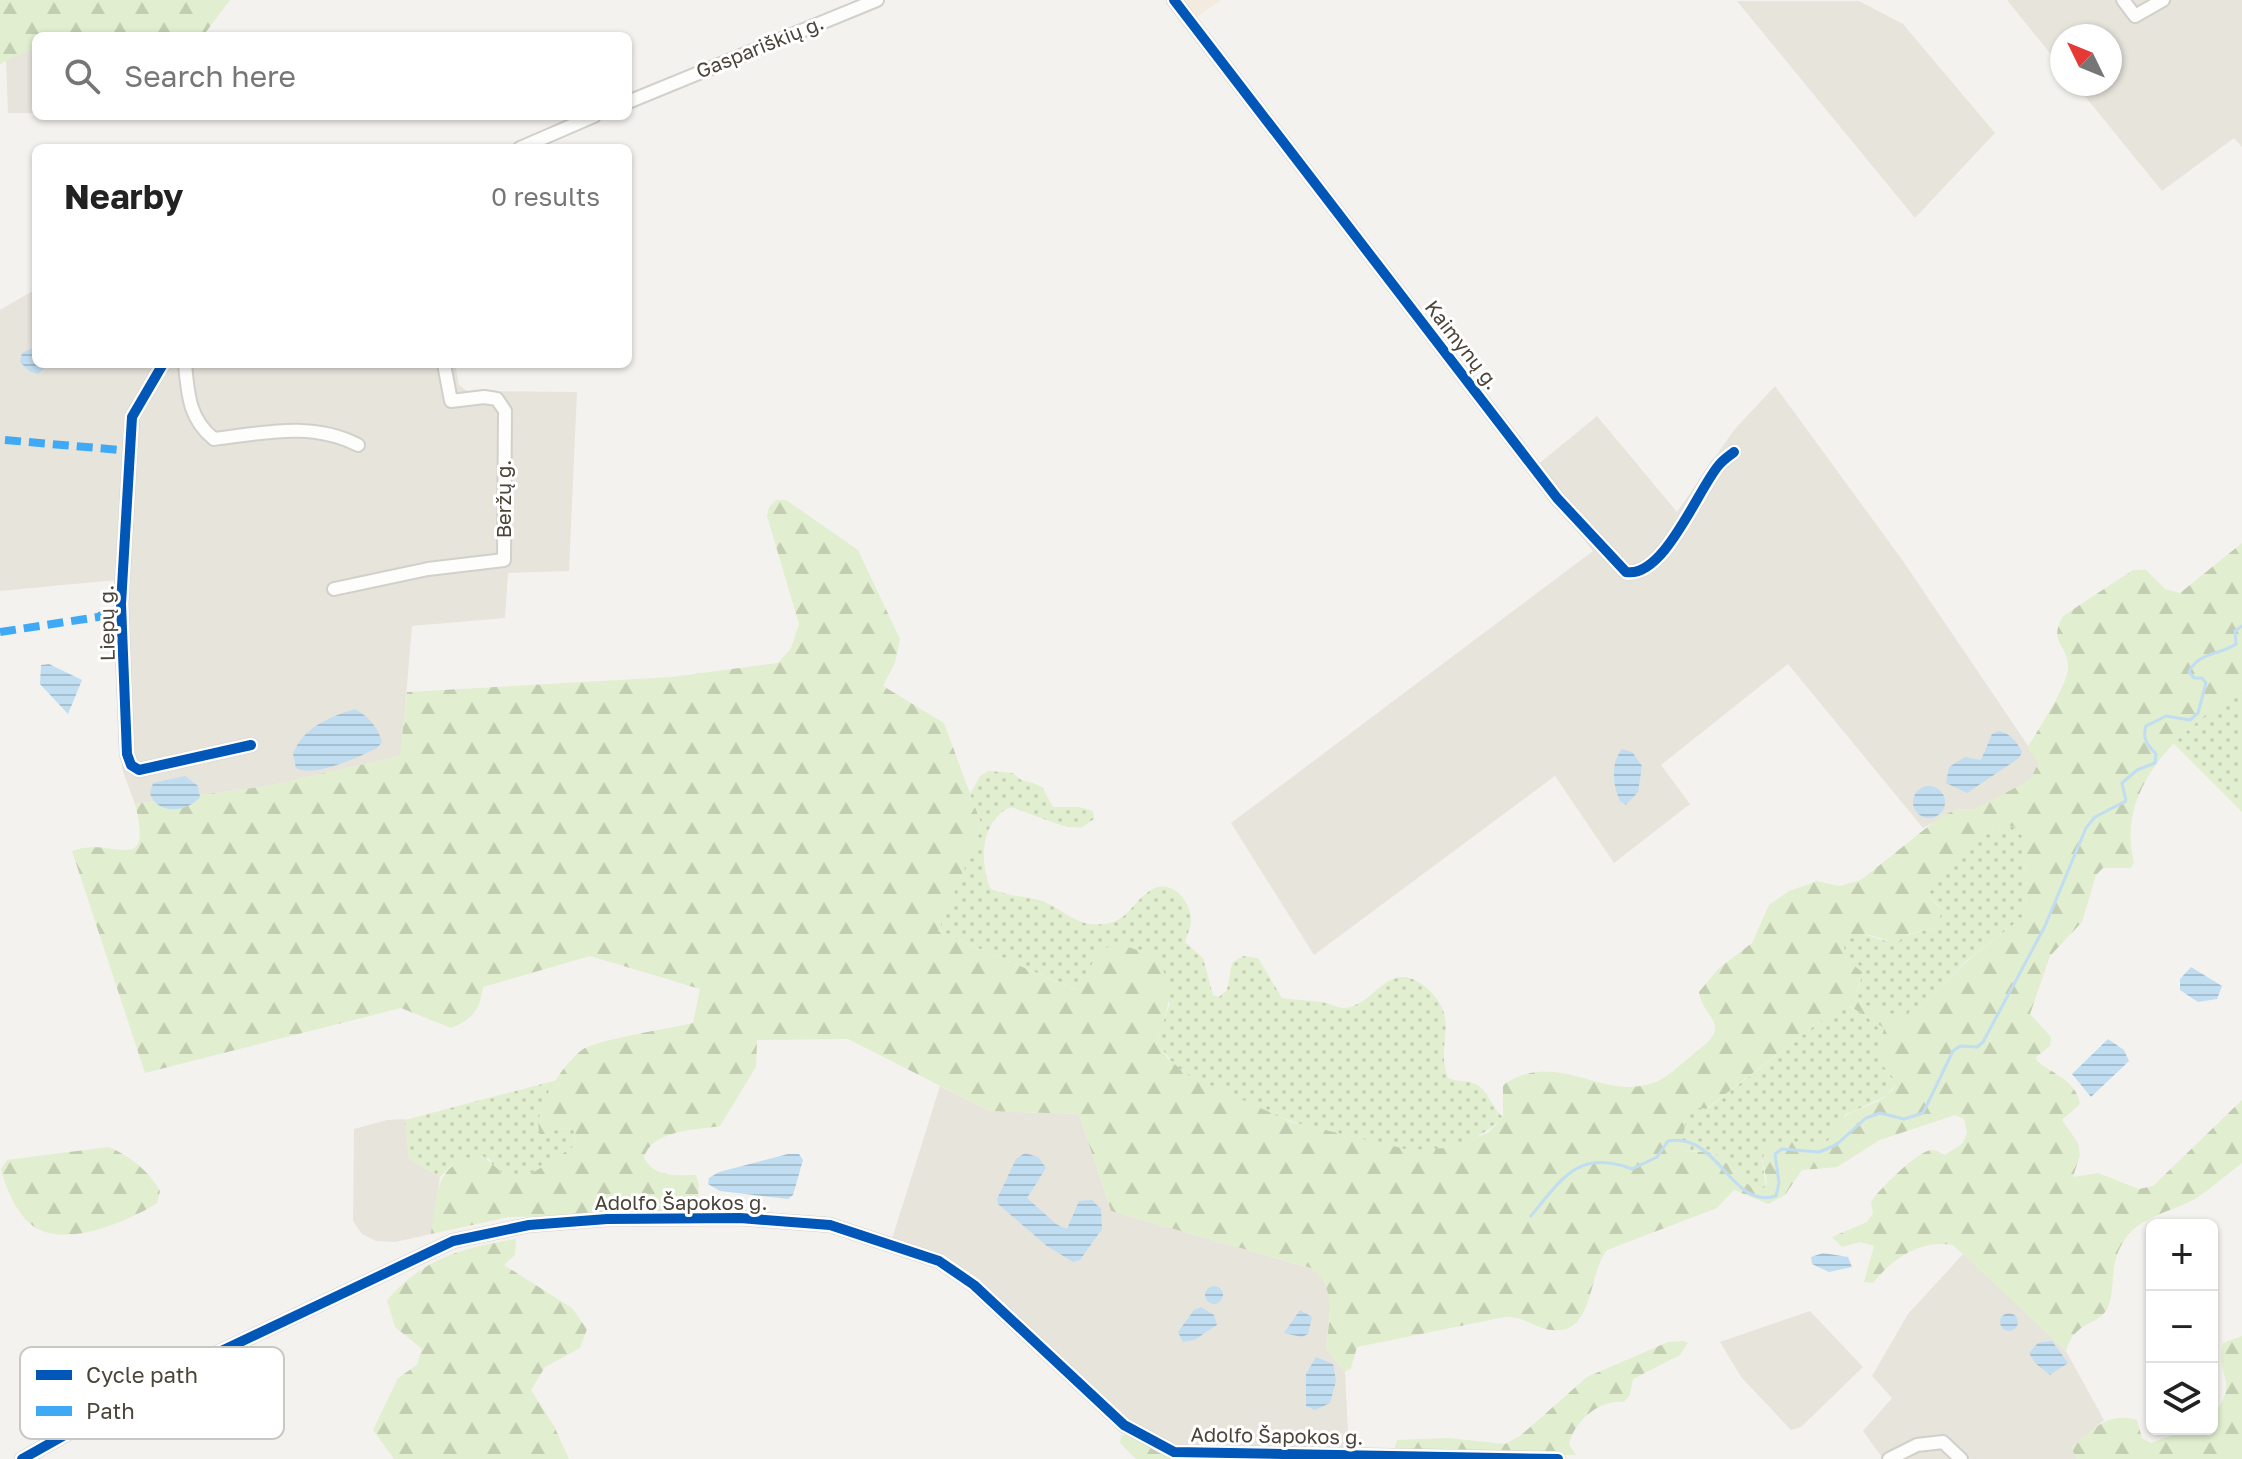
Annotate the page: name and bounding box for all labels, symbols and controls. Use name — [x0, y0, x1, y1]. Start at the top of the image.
street label: Gaspariškių g. — [692, 10, 827, 83]
north arrow — [2050, 24, 2122, 96]
search box — [32, 32, 632, 120]
icon: search — [60, 54, 104, 98]
text: Search here — [124, 58, 296, 94]
text: Nearby — [64, 176, 184, 216]
text: 0 results — [491, 181, 600, 212]
street label: Kaimynų g. — [1421, 295, 1505, 394]
street label: Beržų g. — [491, 460, 515, 538]
street label: Liepų g. — [93, 585, 119, 661]
street label: Adolfo Šapokos g. — [595, 1190, 767, 1214]
map controls — [2146, 1219, 2218, 1435]
button: + — [2146, 1219, 2218, 1291]
button: − — [2146, 1291, 2218, 1363]
legend — [20, 1347, 284, 1439]
text: Cycle path — [86, 1361, 198, 1388]
button: layers — [2146, 1363, 2218, 1435]
text: Path — [86, 1397, 135, 1424]
street label: Adolfo Šapokos g. — [1190, 1421, 1364, 1449]

